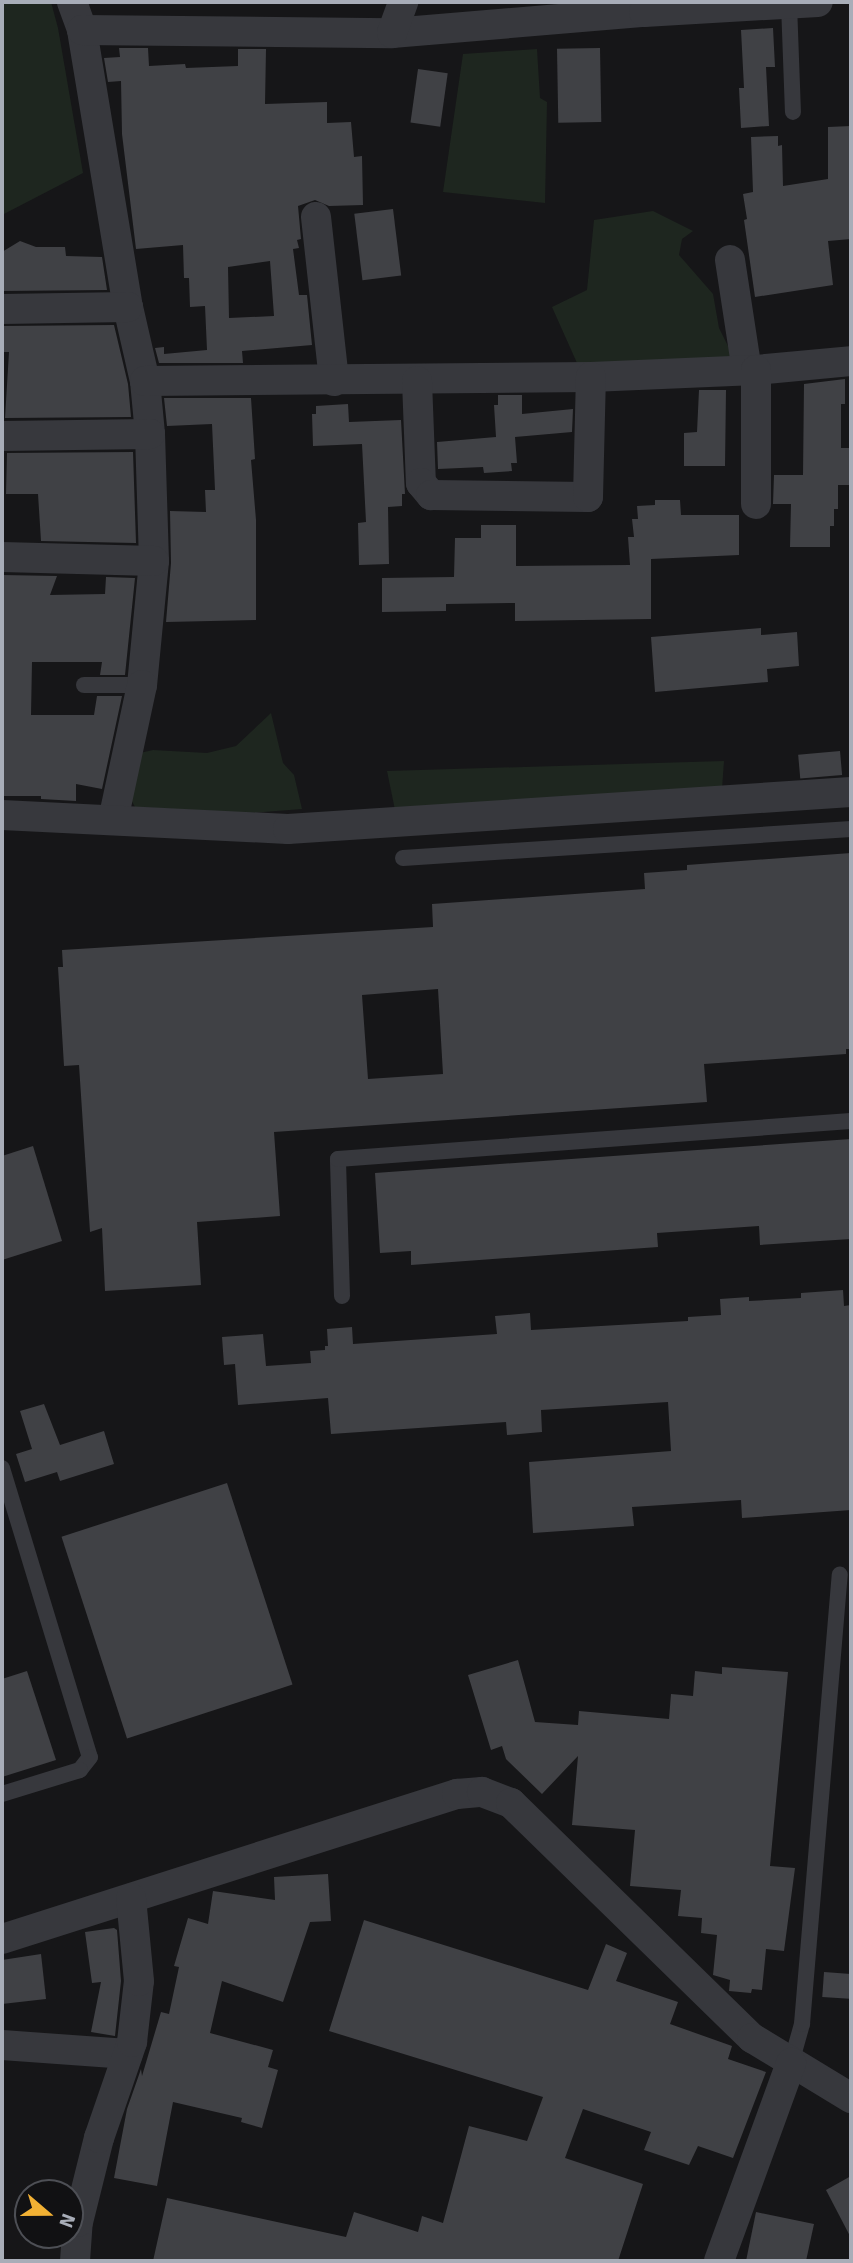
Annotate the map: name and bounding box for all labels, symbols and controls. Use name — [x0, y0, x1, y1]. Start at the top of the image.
north arrow — [14, 2179, 84, 2249]
text: N — [53, 2210, 80, 2231]

